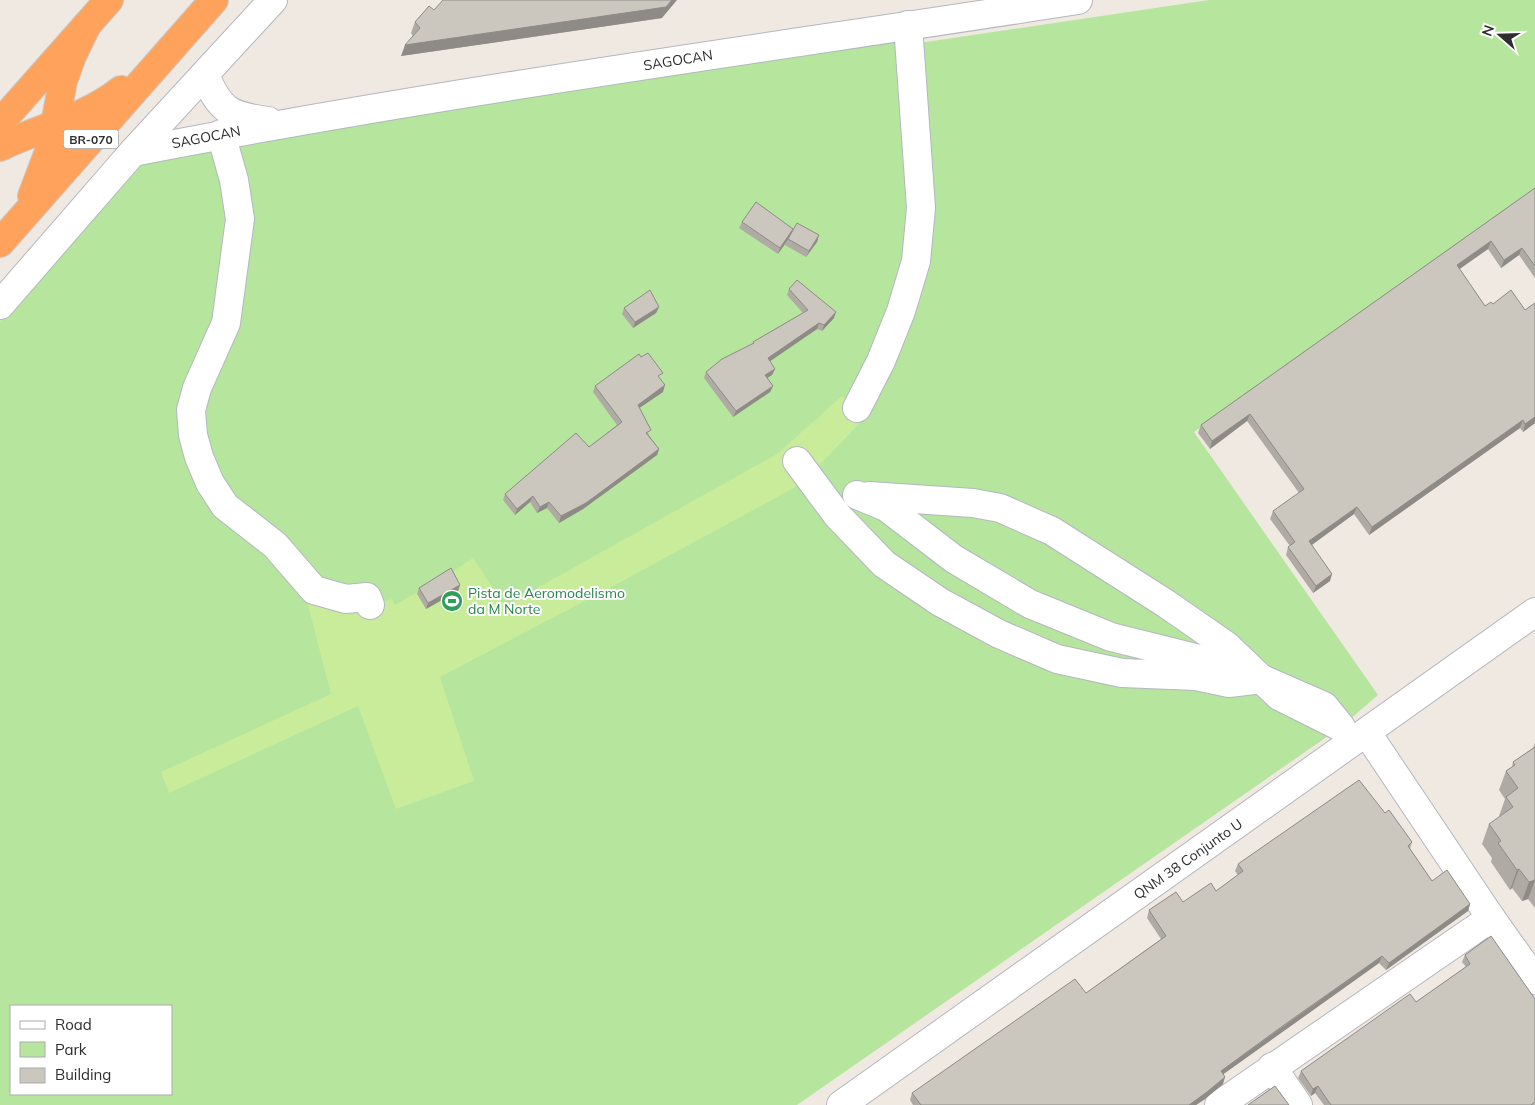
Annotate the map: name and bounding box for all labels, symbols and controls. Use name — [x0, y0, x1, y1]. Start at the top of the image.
north arrow — [1475, 10, 1525, 60]
text: N — [1478, 23, 1498, 39]
street label: SAGOCAN — [642, 46, 714, 74]
street label: SAGOCAN — [170, 121, 242, 153]
road number: BR-070 — [64, 130, 118, 148]
place label: Pista de Aeromodelismo da M Norte — [468, 584, 625, 618]
sports icon: Pista de Aeromodelismo da M Norte — [440, 589, 464, 613]
street label: QNM 38 Conjunto U — [1130, 815, 1246, 903]
legend — [10, 1005, 172, 1095]
text: Road — [55, 1015, 92, 1034]
text: Park — [55, 1040, 87, 1059]
text: Building — [55, 1065, 111, 1084]

